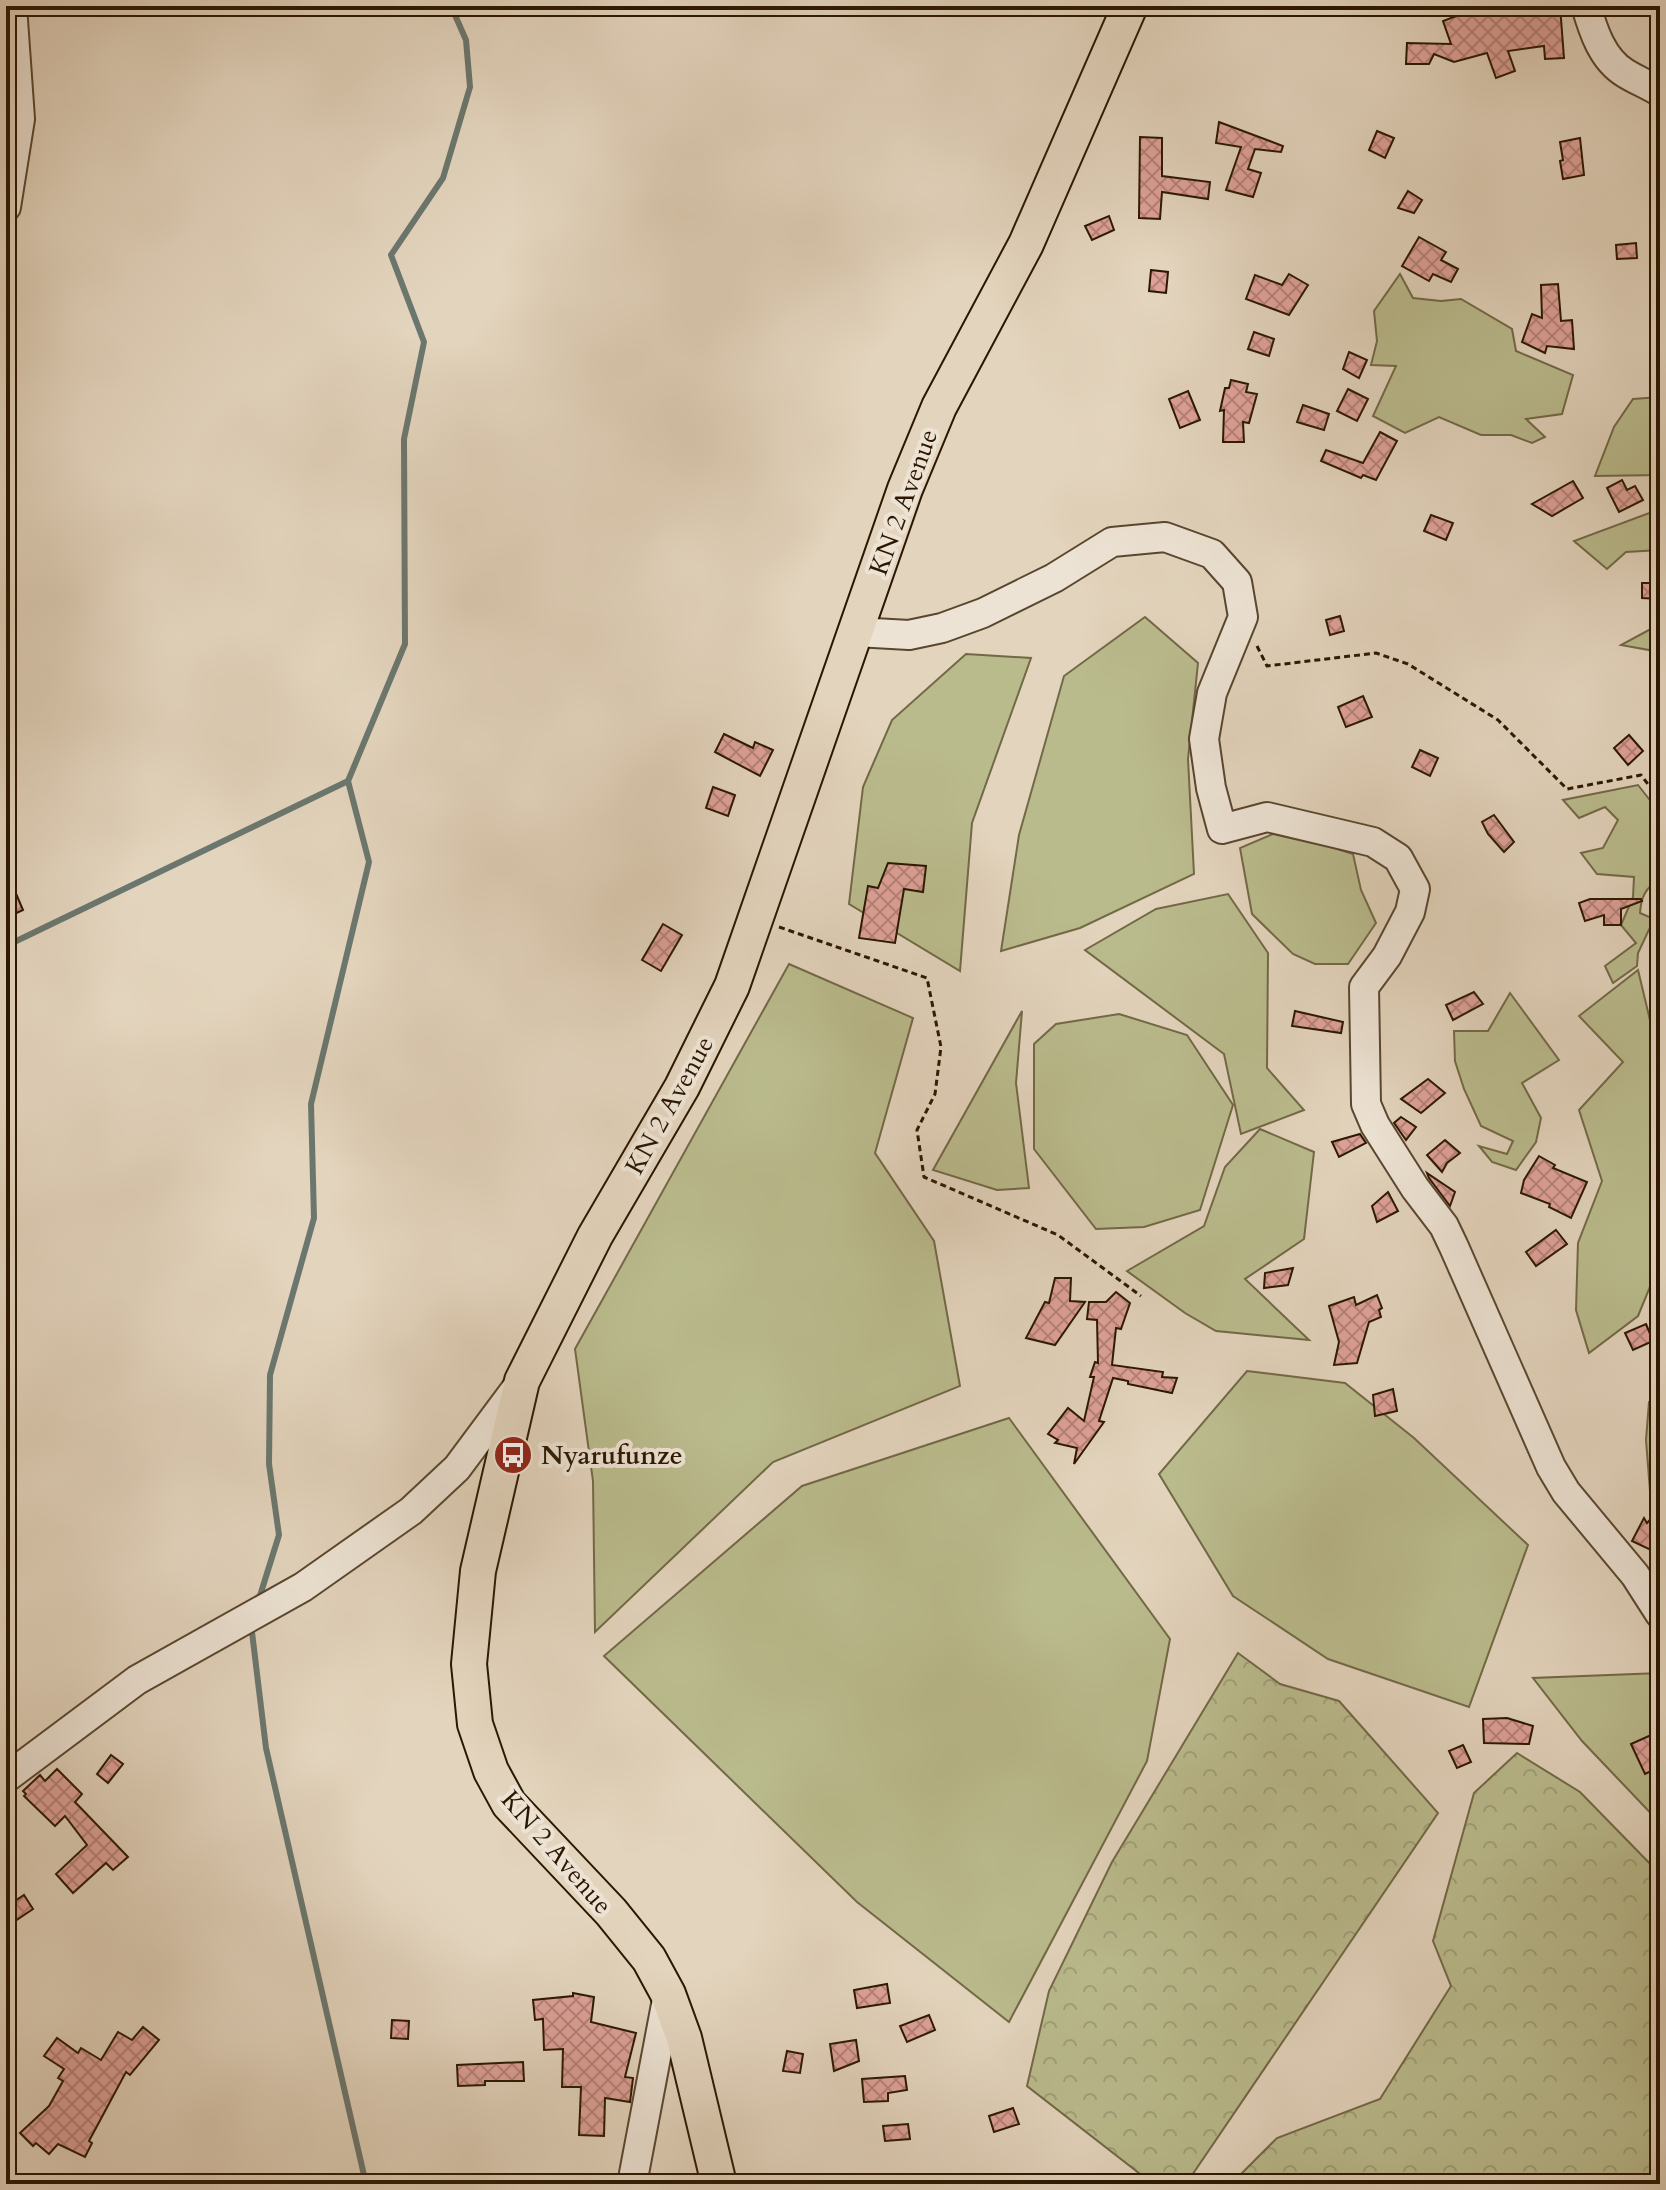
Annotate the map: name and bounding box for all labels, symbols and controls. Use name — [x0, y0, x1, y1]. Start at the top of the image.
street label: KN 2 Avenue — [861, 424, 946, 580]
street label: KN 2 Avenue — [617, 1030, 722, 1181]
bus stop icon: Nyarufunze — [492, 1434, 534, 1476]
place label: Nyarufunze — [541, 1438, 683, 1473]
street label: KN 2 Avenue — [493, 1783, 620, 1922]

